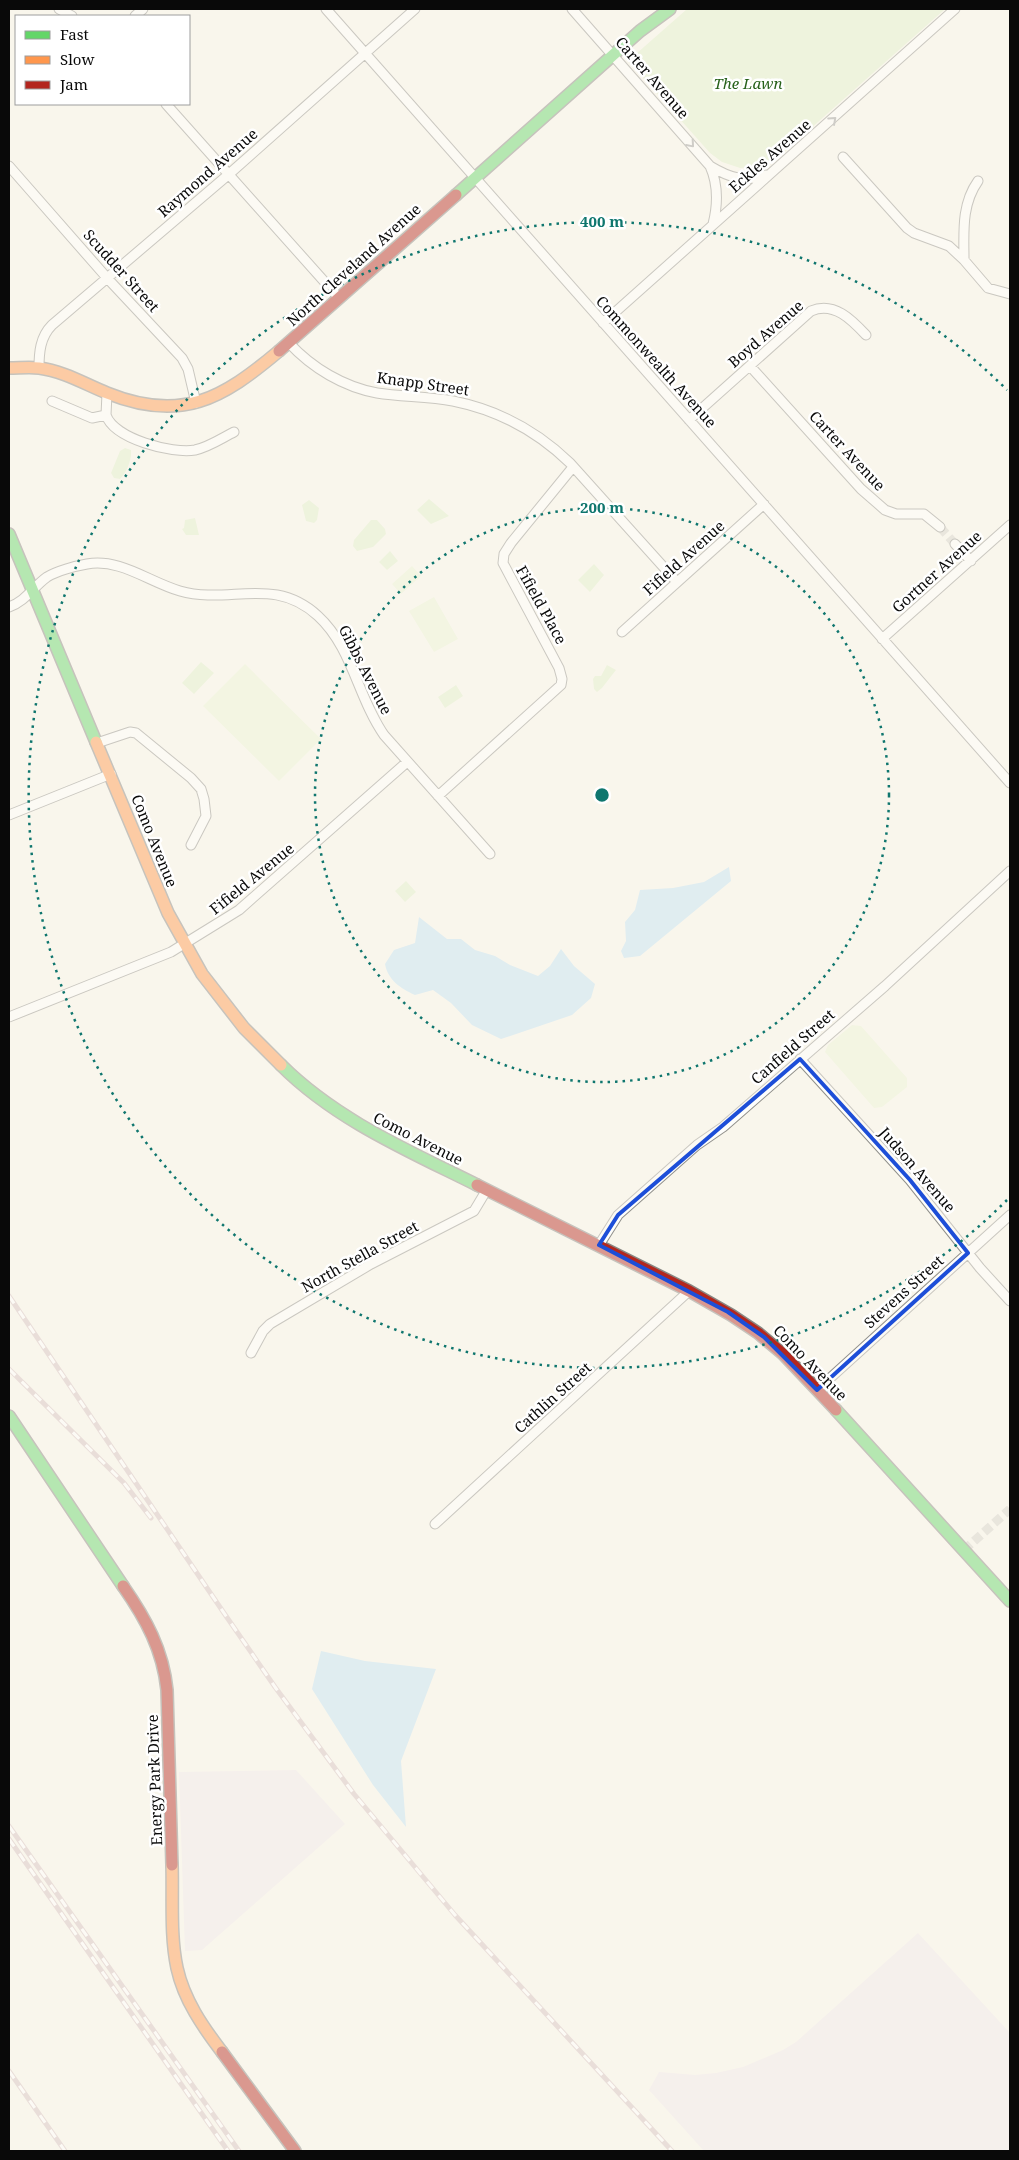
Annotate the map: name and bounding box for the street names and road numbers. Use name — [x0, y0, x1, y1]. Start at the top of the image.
street label: Carter Avenue — [612, 32, 694, 123]
street label: Eckles Avenue — [724, 114, 815, 196]
street label: Raymond Avenue — [153, 123, 261, 221]
street label: North Cleveland Avenue — [282, 199, 425, 330]
street label: Scudder Street — [79, 225, 164, 316]
street label: Commonwealth Avenue — [592, 291, 721, 432]
street label: Boyd Avenue — [724, 295, 807, 371]
street label: Knapp Street — [376, 367, 470, 399]
street label: Carter Avenue — [805, 406, 890, 495]
street label: Fifield Avenue — [638, 515, 728, 599]
street label: Gortner Avenue — [887, 526, 985, 617]
street label: Fifield Place — [512, 562, 572, 647]
street label: Gibbs Avenue — [335, 621, 397, 718]
street label: Como Avenue — [127, 791, 183, 890]
street label: Fifield Avenue — [205, 838, 298, 918]
street label: Canfield Street — [746, 1004, 838, 1088]
street label: Como Avenue — [370, 1107, 467, 1169]
street label: Judson Avenue — [875, 1122, 960, 1216]
street label: North Stella Street — [297, 1216, 422, 1297]
street label: Stevens Street — [859, 1250, 947, 1332]
street label: Como Avenue — [769, 1320, 852, 1405]
street label: Cathlin Street — [509, 1357, 595, 1437]
street label: Energy Park Drive — [142, 1714, 166, 1846]

